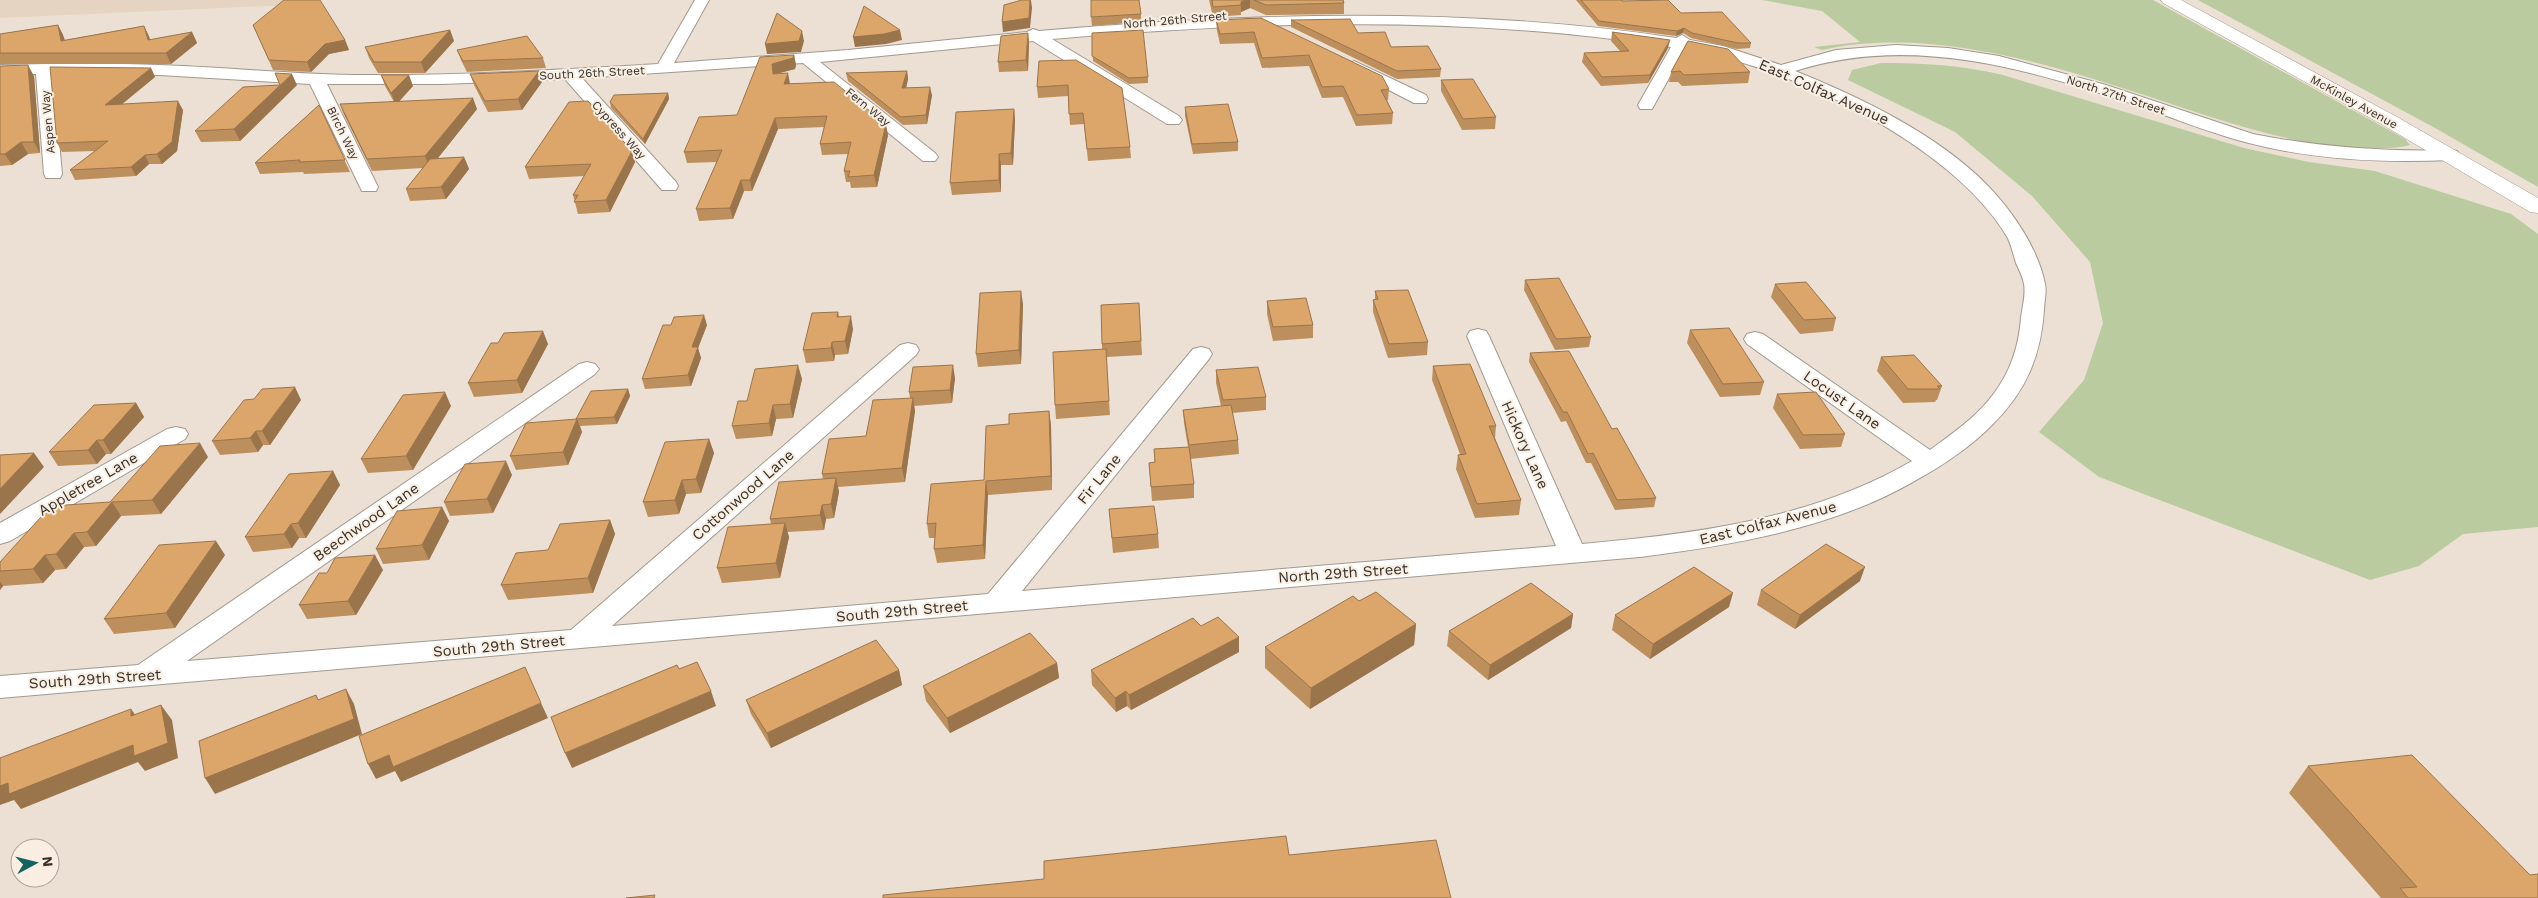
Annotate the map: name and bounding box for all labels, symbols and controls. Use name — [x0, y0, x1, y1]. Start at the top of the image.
street label: North 26th Street — [1123, 8, 1227, 32]
street label: East Colfax Avenue — [1756, 55, 1892, 129]
street label: South 26th Street — [539, 63, 645, 83]
street label: North 27th Street — [2065, 72, 2167, 118]
street label: McKinley Avenue — [2308, 72, 2400, 132]
street label: Fern Way — [843, 85, 894, 130]
street label: Aspen Way — [38, 89, 58, 154]
street label: Cypress Way — [589, 98, 649, 163]
street label: Birch Way — [324, 104, 362, 163]
street label: Locust Lane — [1800, 367, 1884, 433]
street label: Hickory Lane — [1498, 398, 1552, 492]
street label: Cottonwood Lane — [688, 446, 798, 544]
street label: Appletree Lane — [35, 448, 141, 520]
street label: Fir Lane — [1073, 450, 1125, 508]
street label: Beechwood Lane — [310, 479, 422, 565]
street label: East Colfax Avenue — [1698, 497, 1838, 549]
street label: North 29th Street — [1277, 559, 1409, 587]
street label: South 29th Street — [835, 596, 969, 626]
street label: South 29th Street — [432, 631, 566, 661]
street label: South 29th Street — [28, 665, 162, 693]
north arrow — [10, 838, 60, 888]
text: N — [39, 855, 56, 868]

